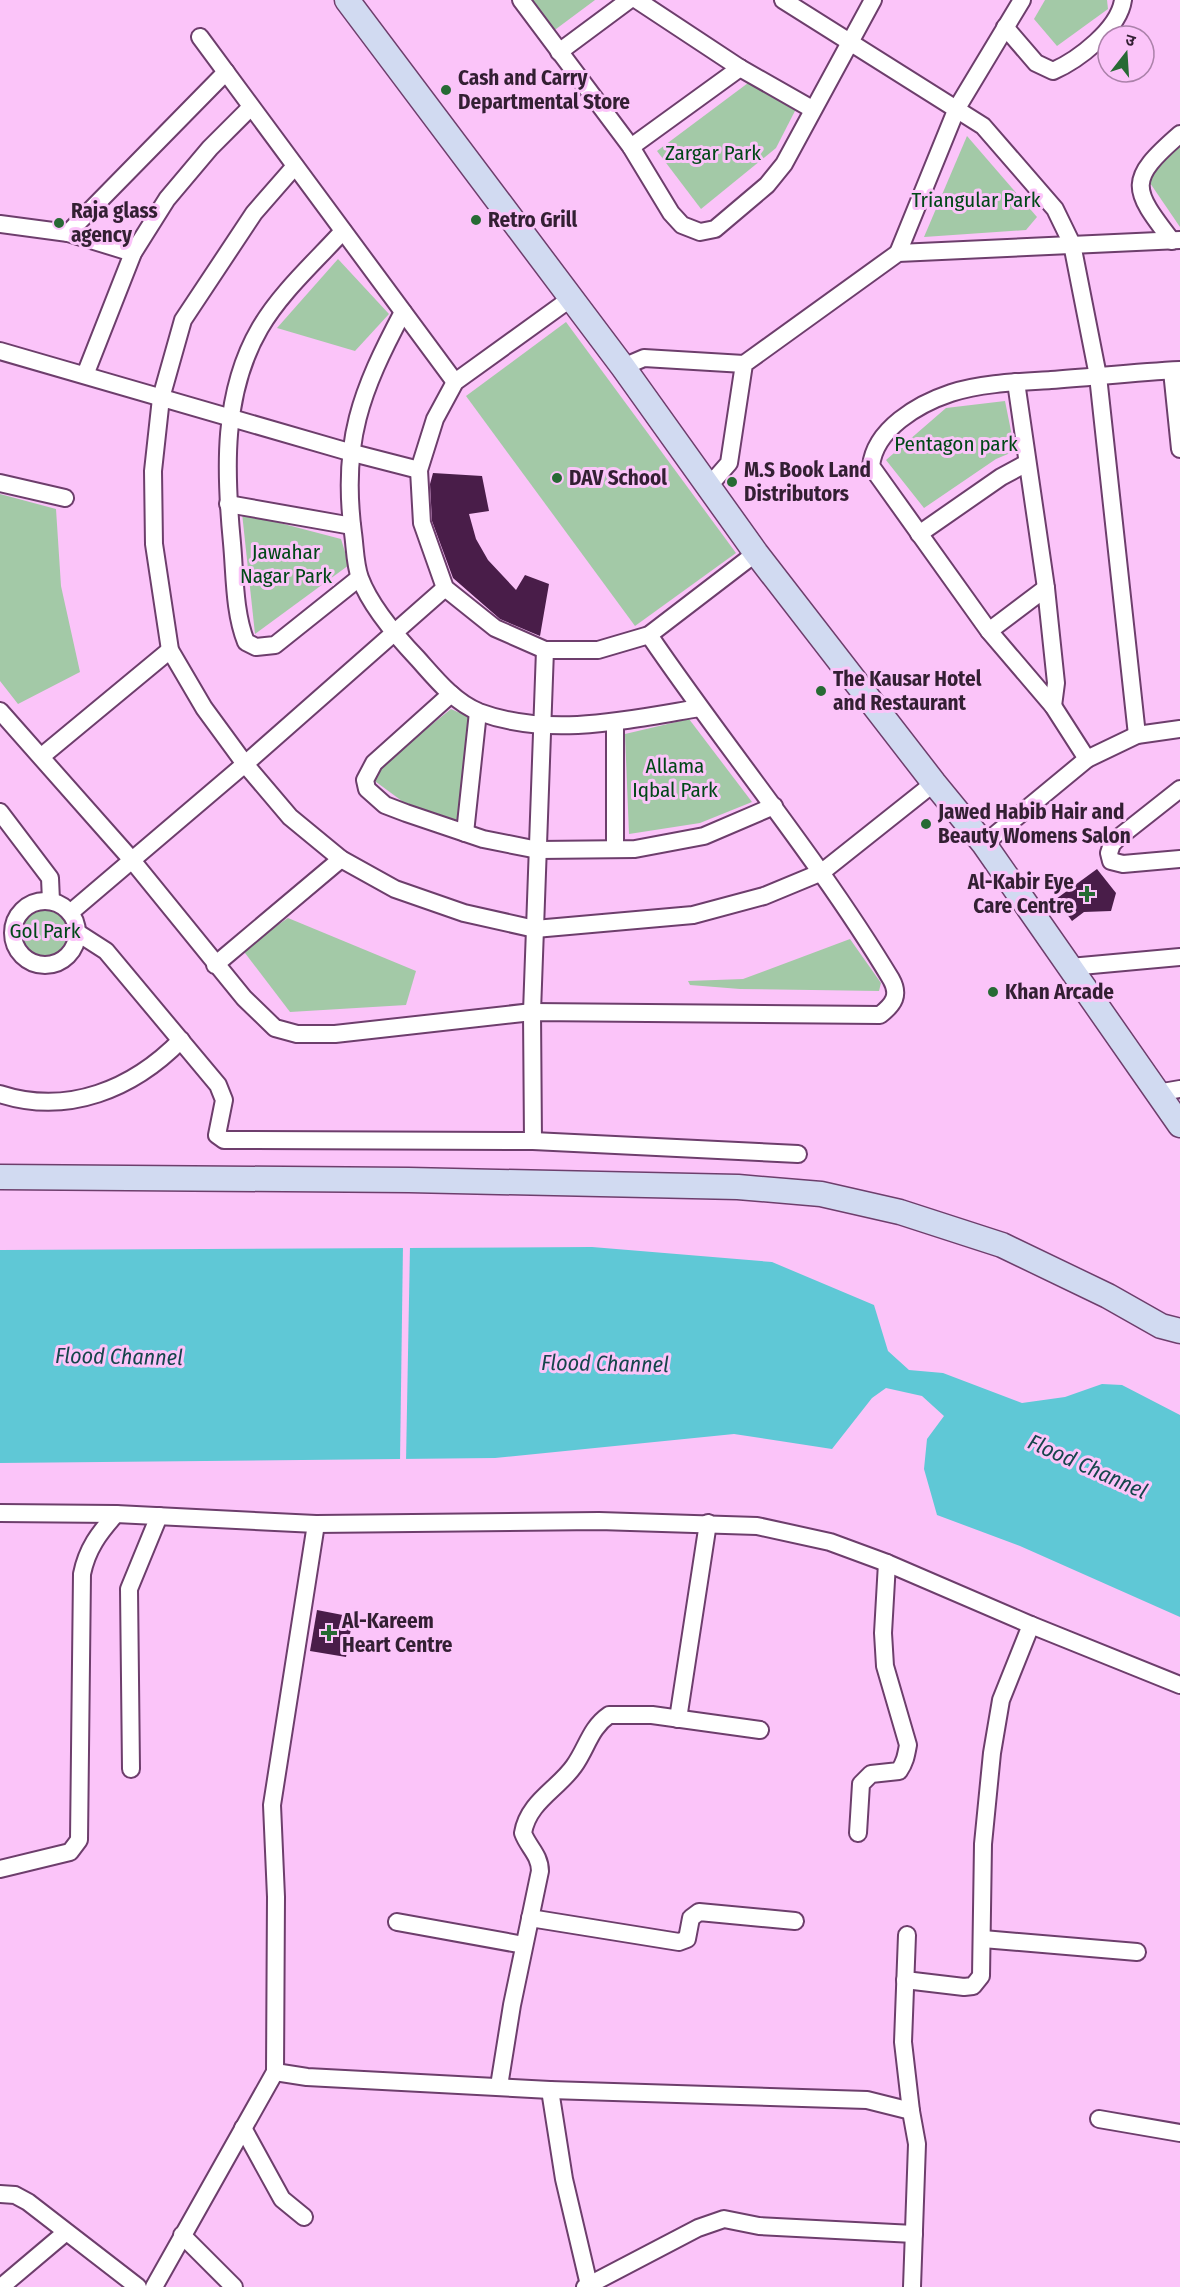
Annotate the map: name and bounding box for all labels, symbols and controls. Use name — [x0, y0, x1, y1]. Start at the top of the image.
north arrow — [1096, 24, 1156, 84]
text: उ — [1123, 30, 1138, 51]
place label: Cash and Carry Departmental Store — [458, 65, 630, 115]
marker: Cash and Carry Departmental Store — [439, 83, 453, 97]
park label: Zargar Park — [665, 140, 761, 166]
park label: Triangular Park — [911, 187, 1041, 213]
place label: Raja glass agency — [71, 198, 158, 248]
place label: Retro Grill — [488, 207, 577, 233]
marker: Retro Grill — [469, 213, 483, 227]
marker: Raja glass agency — [52, 216, 66, 230]
park label: Pentagon park — [894, 431, 1018, 457]
place label: M.S Book Land Distributors — [744, 457, 871, 507]
place label: DAV School — [569, 465, 667, 491]
marker: DAV School — [550, 471, 564, 485]
marker: M.S Book Land Distributors — [725, 475, 739, 489]
park label: Jawahar Nagar Park — [240, 539, 332, 589]
place label: The Kausar Hotel and Restaurant — [833, 666, 982, 716]
marker: The Kausar Hotel and Restaurant — [814, 684, 828, 698]
park label: Allama Iqbal Park — [632, 753, 718, 803]
place label: Jawed Habib Hair and Beauty Womens Salon — [937, 799, 1131, 849]
marker: Jawed Habib Hair and Beauty Womens Salon — [919, 817, 933, 831]
place label: Al-Kabir Eye Care Centre — [967, 869, 1074, 919]
marker: Al-Kabir Eye Care Centre — [1078, 885, 1096, 903]
park label: Gol Park — [10, 918, 81, 944]
place label: Khan Arcade — [1005, 979, 1114, 1005]
marker: Khan Arcade — [986, 985, 1000, 999]
water label: Flood Channel — [55, 1342, 183, 1371]
water label: Flood Channel — [541, 1349, 669, 1378]
water label: Flood Channel — [1024, 1428, 1152, 1505]
place label: Al-Kareem Heart Centre — [341, 1608, 453, 1658]
marker: Al-Kareem Heart Centre — [320, 1624, 338, 1642]

